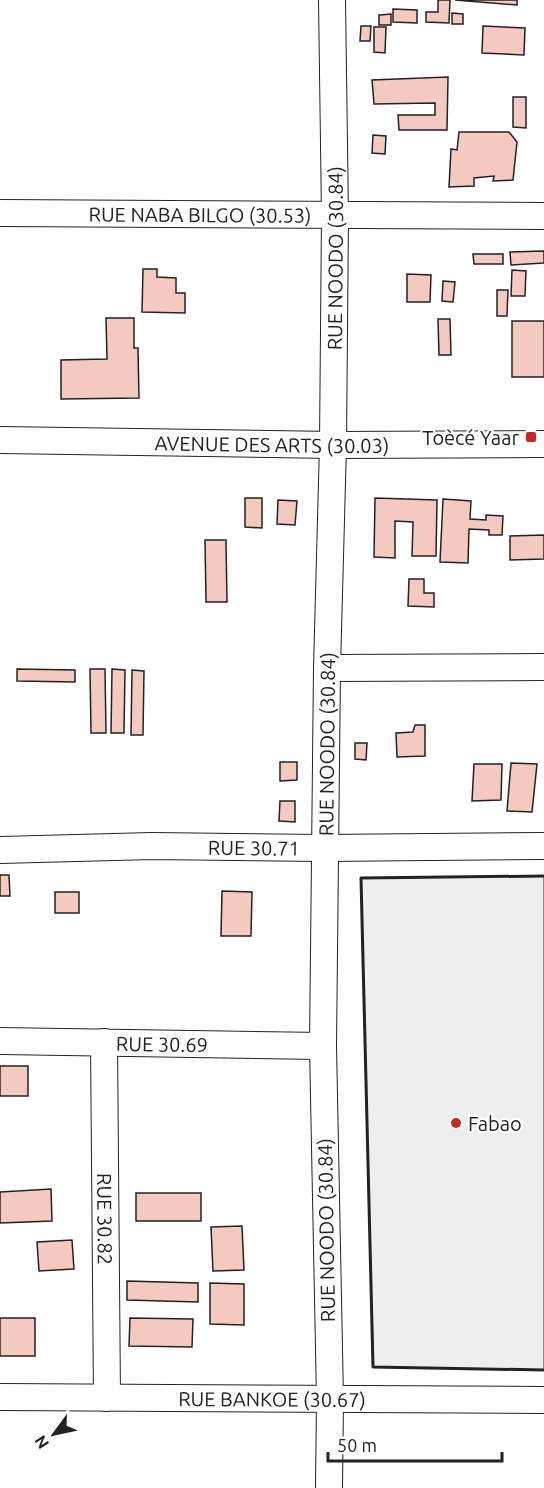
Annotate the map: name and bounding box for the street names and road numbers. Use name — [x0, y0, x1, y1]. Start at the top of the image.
street label: RUE NOODO (30.84) — [322, 166, 347, 350]
street label: RUE NABA BILGO (30.53) — [88, 202, 312, 226]
street label: AVENUE DES ARTS (30.03) — [155, 431, 389, 457]
street label: RUE NOODO (30.84) — [314, 652, 339, 836]
street label: RUE 30.71 — [208, 835, 300, 859]
street label: RUE 30.69 — [116, 1031, 208, 1056]
street label: RUE NOODO (30.84) — [313, 1138, 339, 1322]
street label: RUE 30.82 — [94, 1173, 117, 1265]
street label: RUE BANKOE (30.67) — [178, 1386, 366, 1411]

